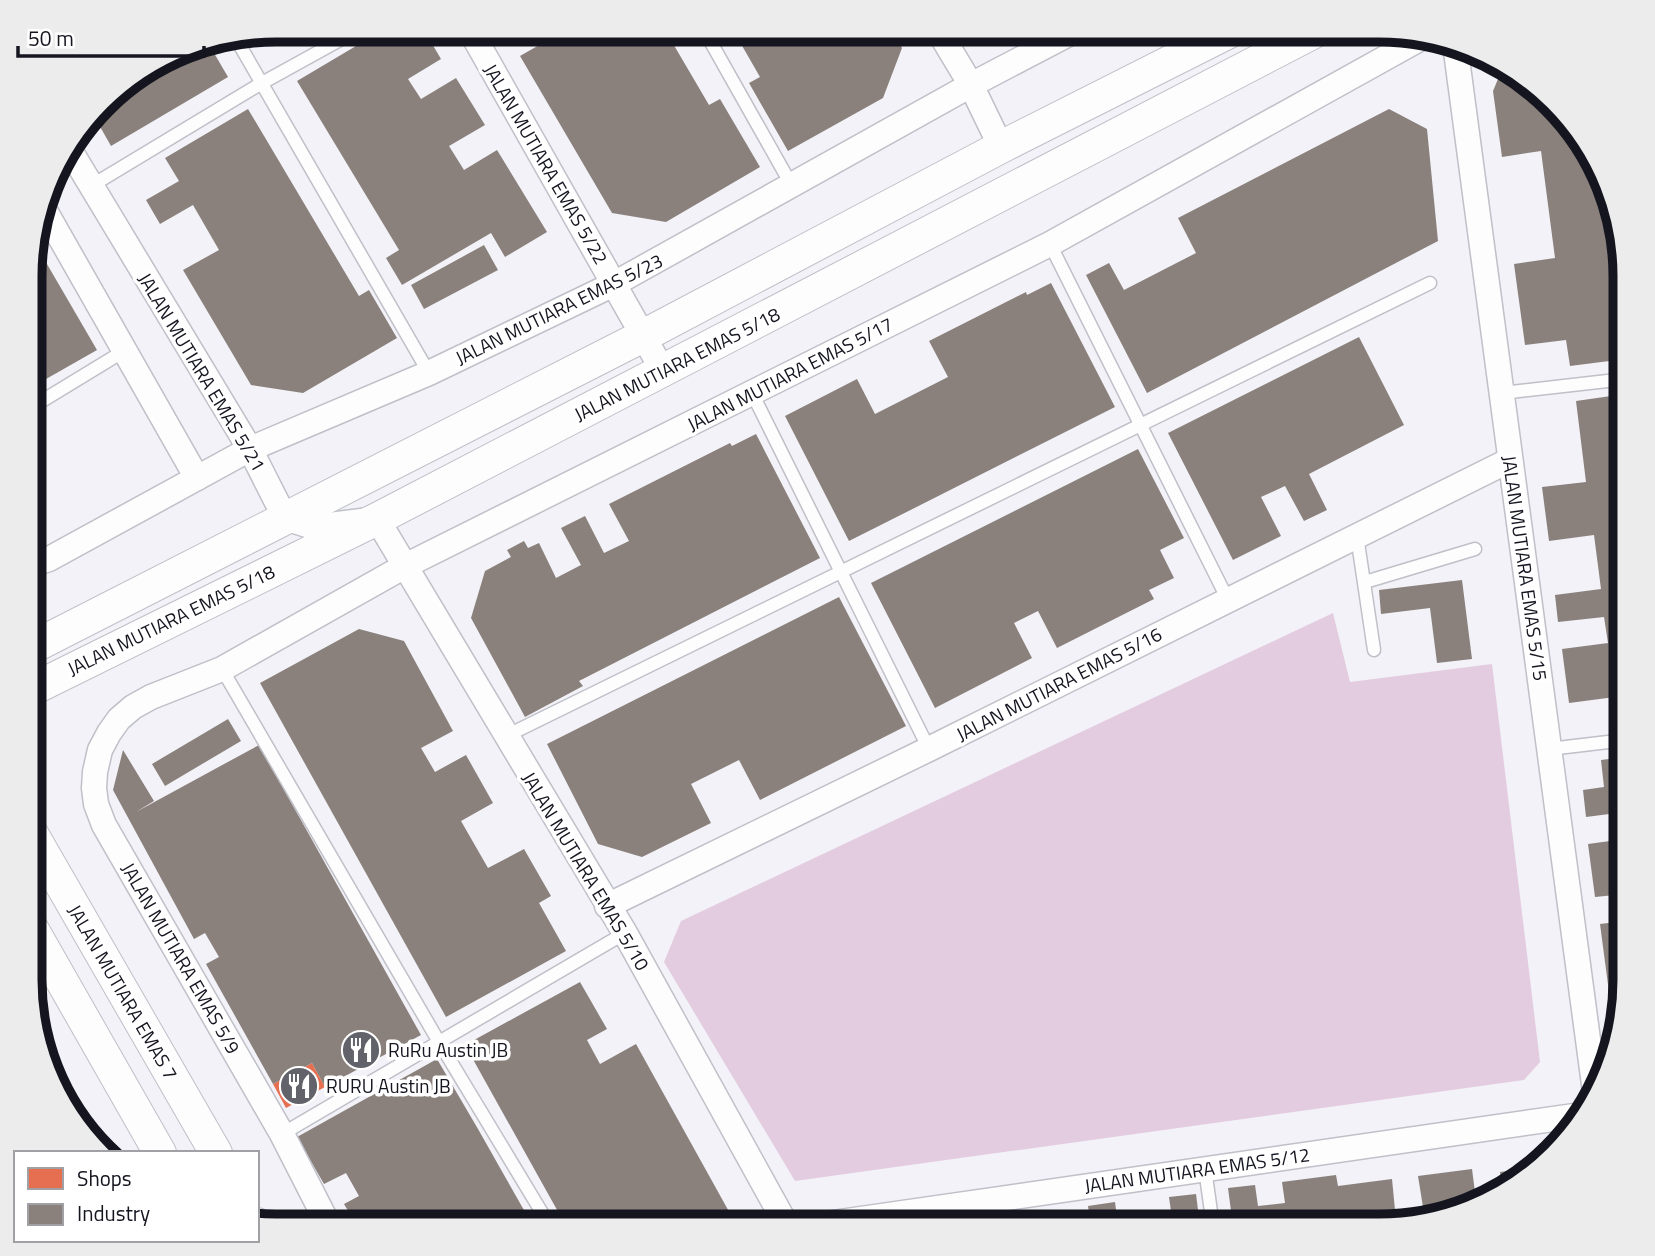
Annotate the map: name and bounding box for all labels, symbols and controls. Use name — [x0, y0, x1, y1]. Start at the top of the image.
scale bar — [18, 14, 203, 58]
text: 50 m — [28, 22, 74, 54]
street label: JALAN MUTIARA EMAS 5/22 — [477, 58, 616, 269]
street label: JALAN MUTIARA EMAS 5/23 — [450, 246, 667, 371]
street label: JALAN MUTIARA EMAS 5/21 — [131, 267, 273, 477]
street label: JALAN MUTIARA EMAS 5/18 — [569, 299, 785, 428]
street label: JALAN MUTIARA EMAS 5/17 — [682, 309, 898, 438]
street label: JALAN MUTIARA EMAS 5/15 — [1495, 453, 1556, 683]
street label: JALAN MUTIARA EMAS 5/18 — [62, 557, 280, 682]
street label: JALAN MUTIARA EMAS 5/16 — [951, 619, 1167, 748]
street label: JALAN MUTIARA EMAS 5/10 — [515, 766, 657, 976]
street label: JALAN MUTIARA EMAS 5/9 — [115, 857, 248, 1059]
street label: JALAN MUTIARA EMAS 7 — [61, 899, 186, 1085]
restaurant icon: RuRu Austin JB — [340, 1029, 382, 1071]
place label: RuRu Austin JB — [388, 1035, 508, 1064]
restaurant icon: RURU Austin JB — [278, 1065, 320, 1107]
place label: RURU Austin JB — [326, 1071, 451, 1100]
street label: JALAN MUTIARA EMAS 5/12 — [1082, 1139, 1312, 1200]
legend — [14, 1151, 259, 1242]
text: Shops — [77, 1162, 132, 1194]
text: Industry — [77, 1197, 150, 1229]

